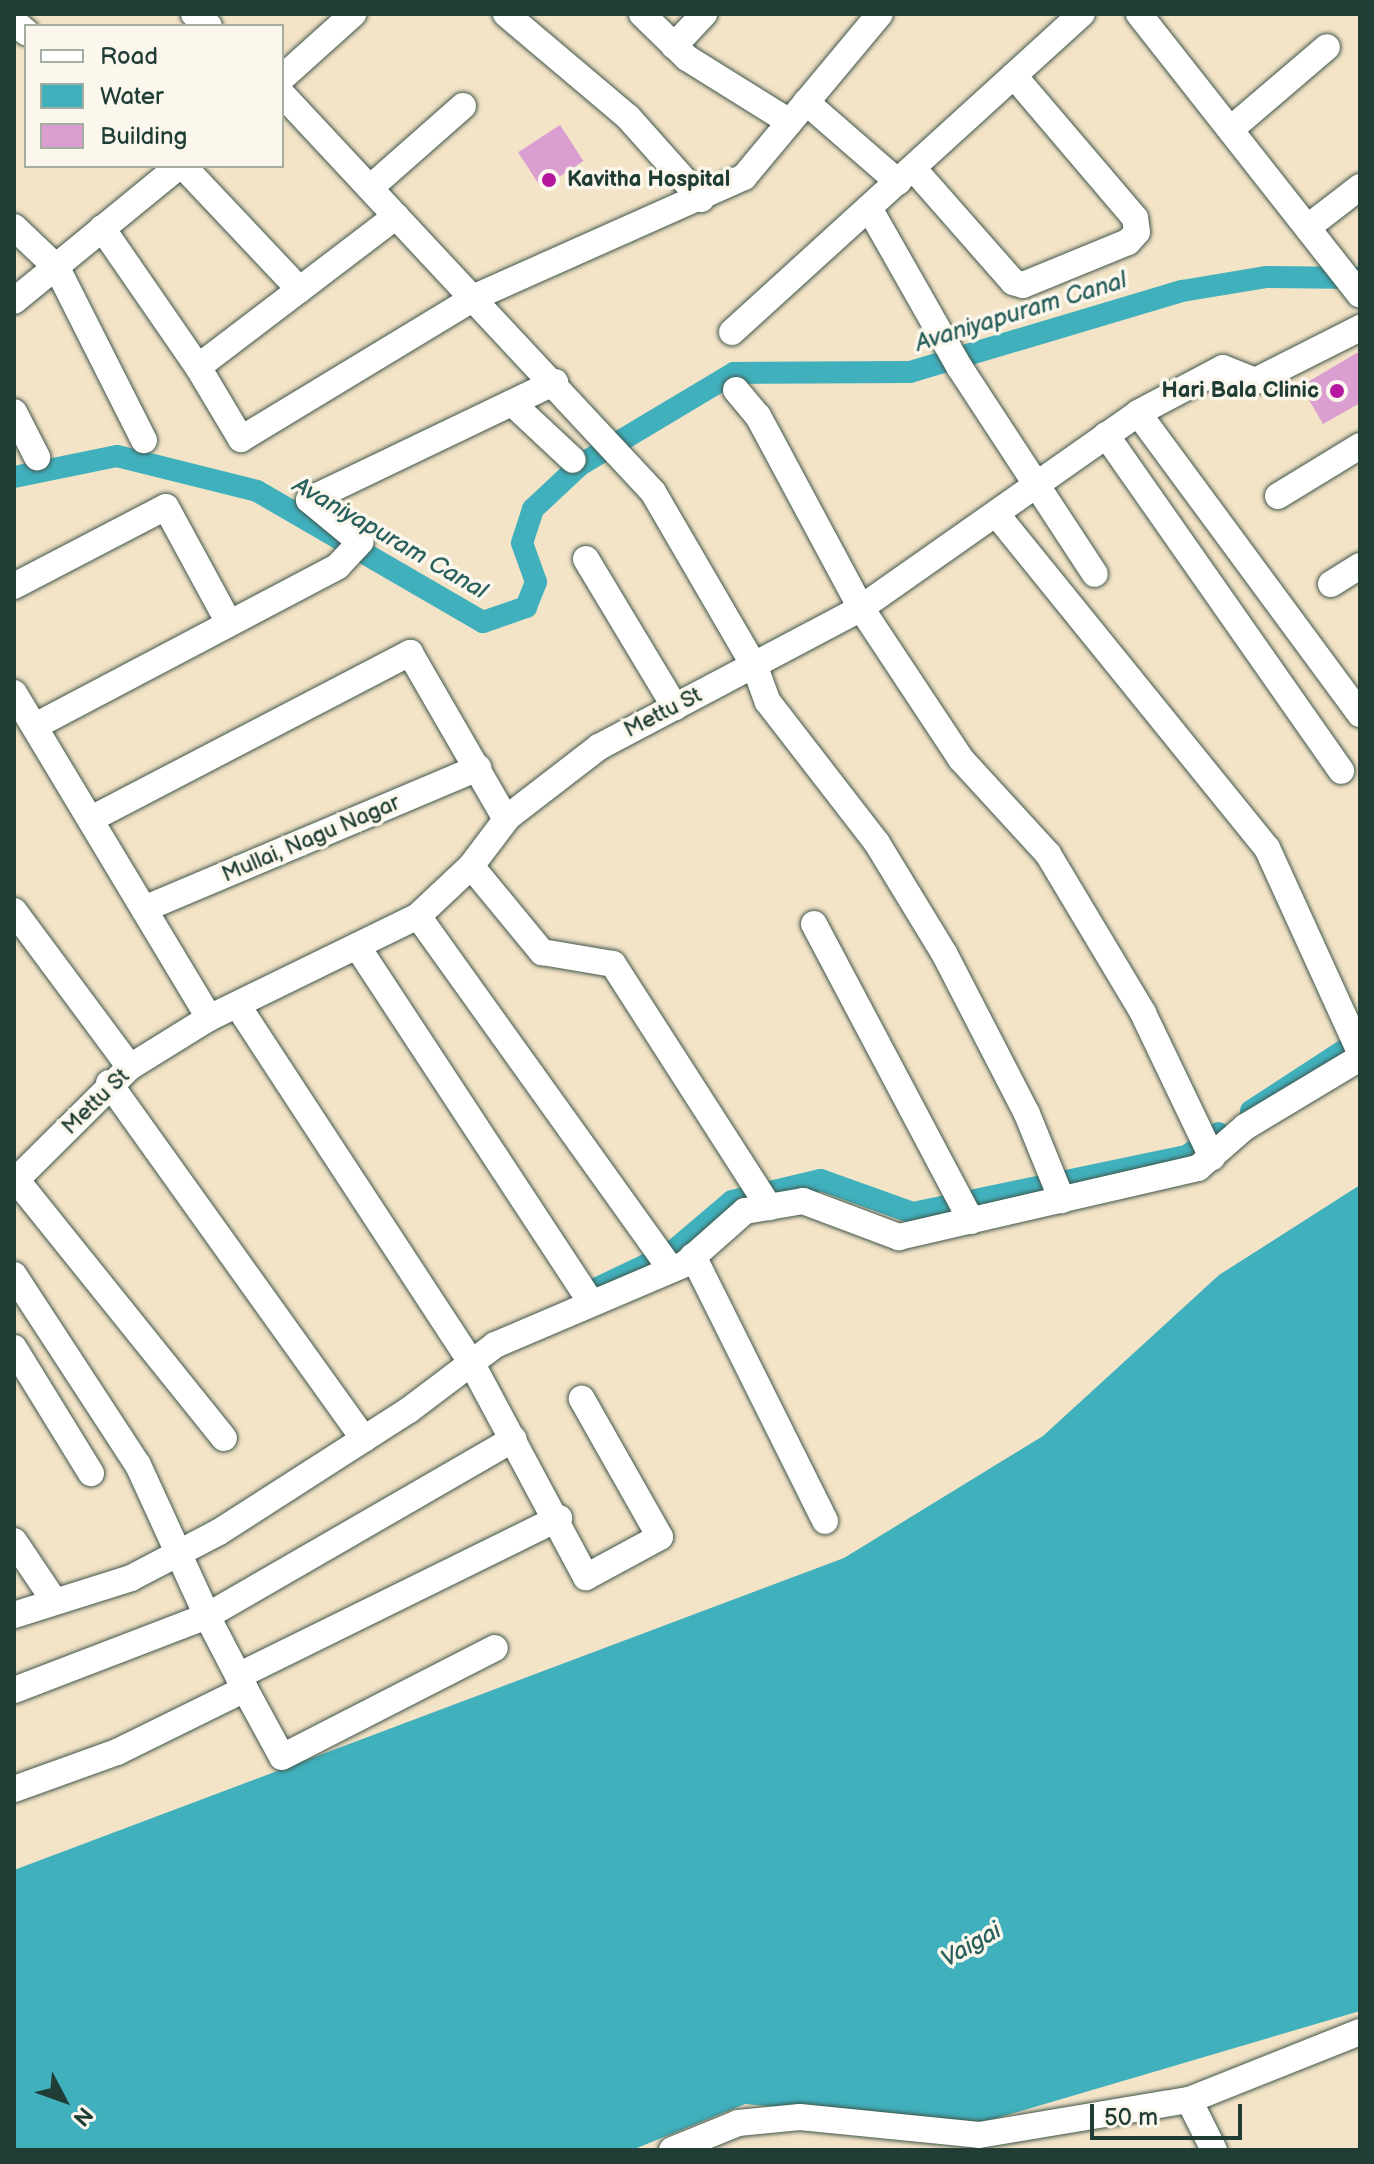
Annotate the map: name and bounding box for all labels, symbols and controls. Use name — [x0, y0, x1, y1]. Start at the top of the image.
legend — [24, 24, 284, 168]
text: Road — [100, 42, 158, 71]
text: Water — [100, 82, 164, 111]
text: Building — [100, 122, 187, 151]
place label: Kavitha Hospital — [567, 167, 730, 193]
marker: Kavitha Hospital — [538, 169, 560, 191]
water label: Avaniyapuram Canal — [912, 266, 1130, 358]
place label: Hari Bala Clinic — [1162, 378, 1319, 404]
marker: Hari Bala Clinic — [1326, 380, 1348, 402]
water label: Avaniyapuram Canal — [288, 471, 492, 605]
street label: Mettu St — [620, 682, 706, 744]
street label: Mullai, Nagu Nagar — [218, 790, 404, 888]
street label: Mettu St — [57, 1063, 135, 1141]
water label: Vaigai — [936, 1916, 1006, 1974]
north arrow — [24, 2060, 104, 2140]
scale bar — [1094, 2088, 1246, 2138]
text: N — [67, 2101, 98, 2131]
text: 50 m — [1104, 2103, 1158, 2132]

